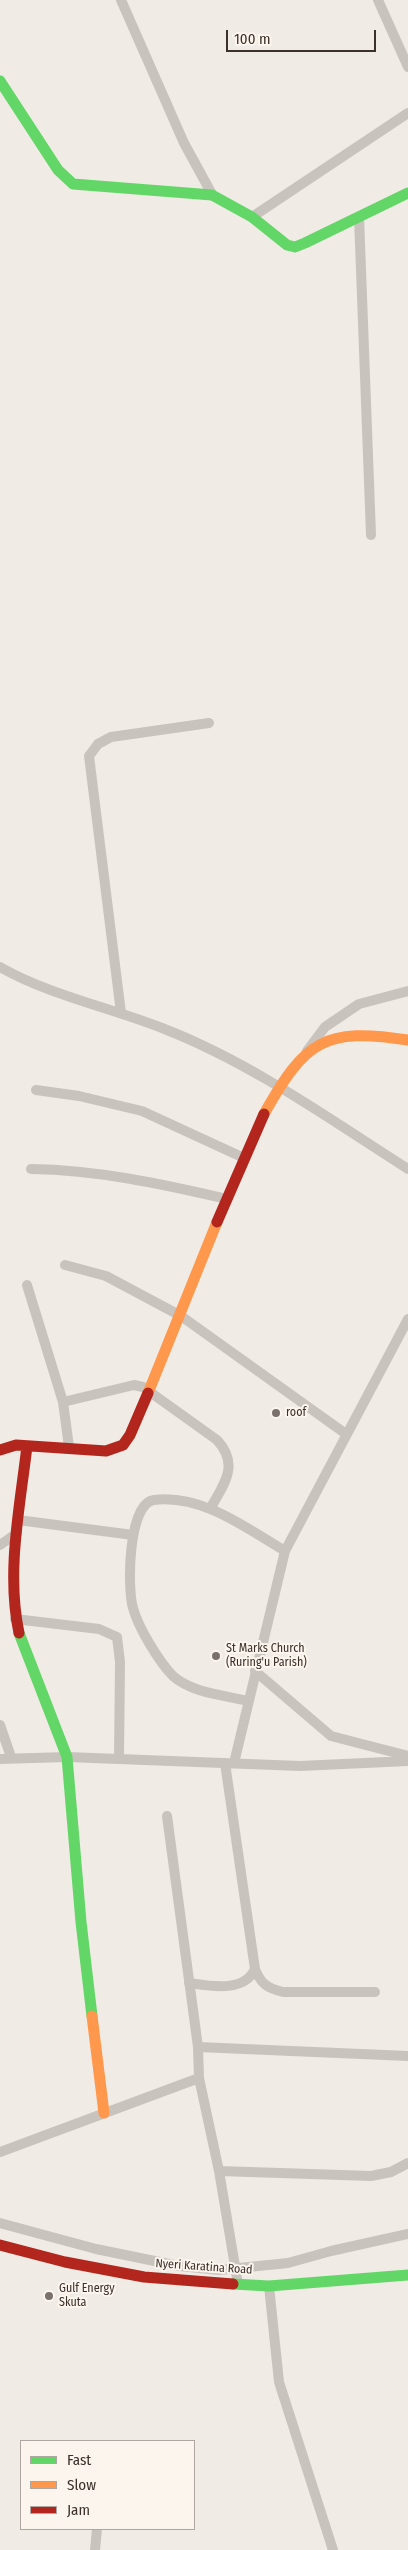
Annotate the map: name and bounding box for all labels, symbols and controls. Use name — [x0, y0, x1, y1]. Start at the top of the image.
scale bar — [228, 20, 378, 52]
text: 100 m — [234, 30, 271, 48]
place label: roof — [286, 1406, 306, 1420]
marker: roof — [270, 1407, 282, 1419]
place label: St Marks Church (Ruring'u Parish) — [226, 1642, 307, 1670]
marker: St Marks Church (Ruring'u Parish) — [210, 1650, 222, 1662]
street label: Nyeri Karatina Road — [155, 2256, 253, 2278]
place label: Gulf Energy Skuta — [59, 2282, 115, 2310]
marker: Gulf Energy Skuta — [43, 2290, 55, 2302]
legend — [20, 2440, 195, 2530]
text: Fast — [67, 2451, 91, 2469]
text: Slow — [67, 2476, 96, 2494]
text: Jam — [67, 2501, 90, 2519]

